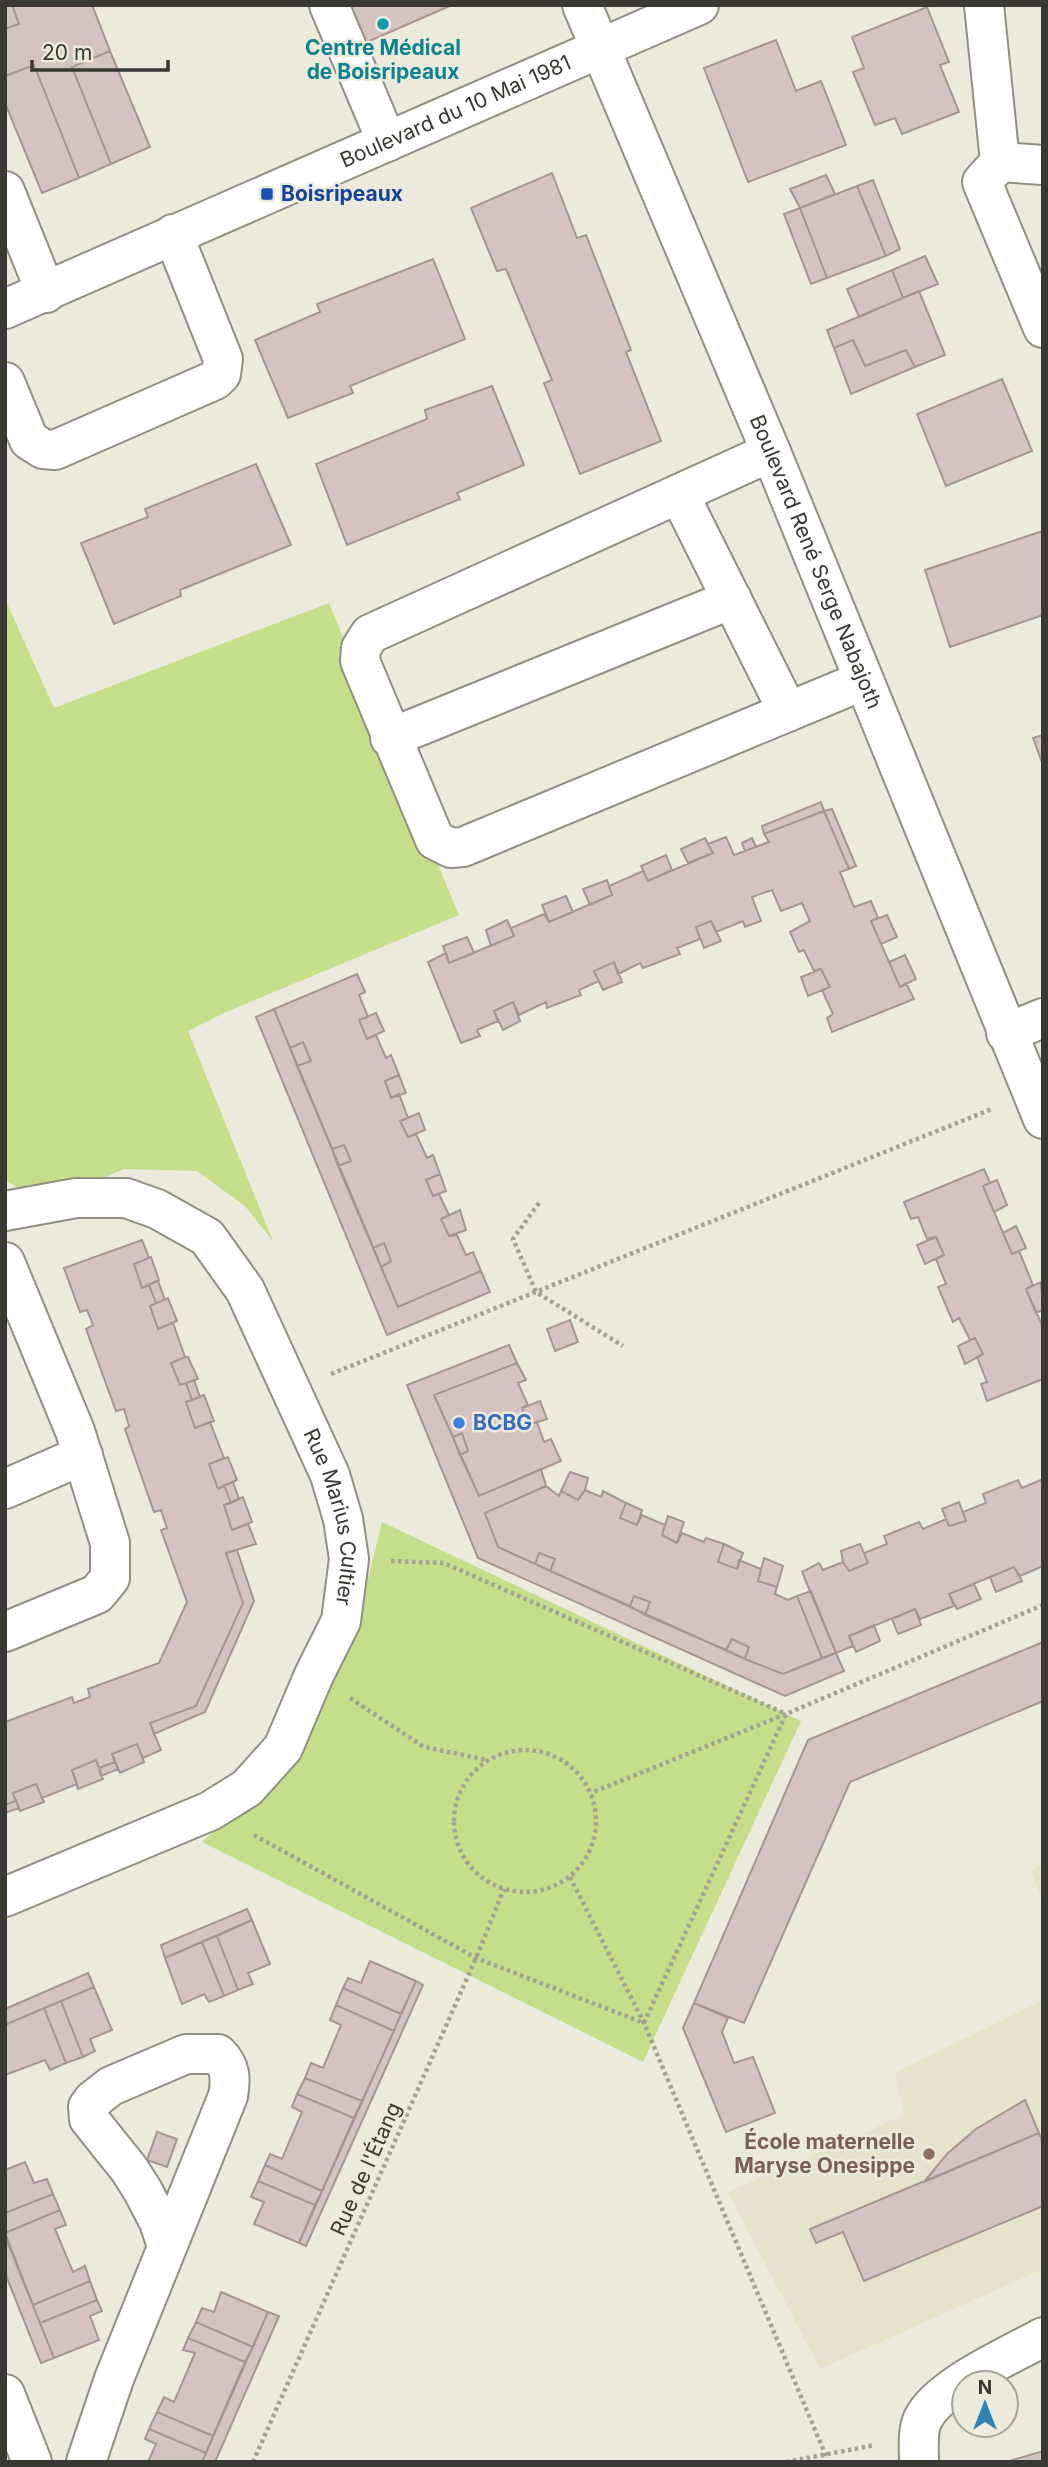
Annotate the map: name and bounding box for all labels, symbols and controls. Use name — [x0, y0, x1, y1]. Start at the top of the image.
marker: Centre Médical de Boisripeaux — [375, 16, 391, 32]
scale bar — [32, 28, 168, 72]
place label: Centre Médical de Boisripeaux — [305, 35, 461, 84]
text: 20 m — [42, 40, 92, 65]
street label: Boulevard du 10 Mai 1981 — [336, 50, 575, 173]
place label: Boisripeaux — [281, 181, 403, 206]
marker: Boisripeaux — [259, 186, 275, 202]
street label: Boulevard René Serge Nabajoth — [745, 411, 887, 712]
place label: BCBG — [473, 1410, 532, 1435]
marker: BCBG — [451, 1415, 467, 1431]
street label: Rue Marius Cultier — [298, 1424, 362, 1607]
street label: Rue de l'Étang — [324, 2098, 406, 2239]
place label: École maternelle Maryse Onesippe — [734, 2128, 915, 2178]
marker: École maternelle Maryse Onesippe — [921, 2146, 937, 2162]
north arrow — [950, 2369, 1020, 2439]
text: N — [978, 2376, 992, 2399]

